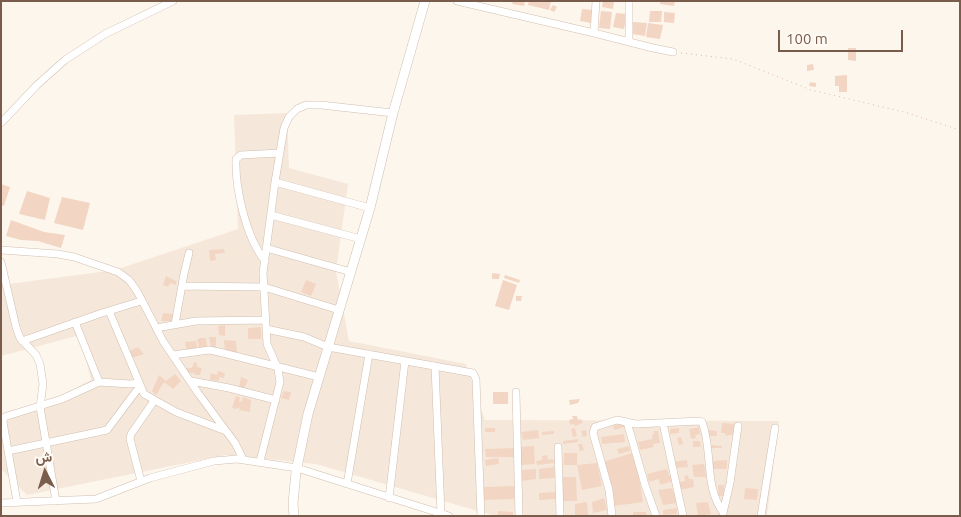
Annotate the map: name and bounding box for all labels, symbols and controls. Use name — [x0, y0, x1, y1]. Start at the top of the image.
scale bar — [781, 20, 906, 52]
text: 100 m — [786, 30, 828, 47]
north arrow — [20, 447, 70, 497]
text: ش — [35, 448, 53, 466]

